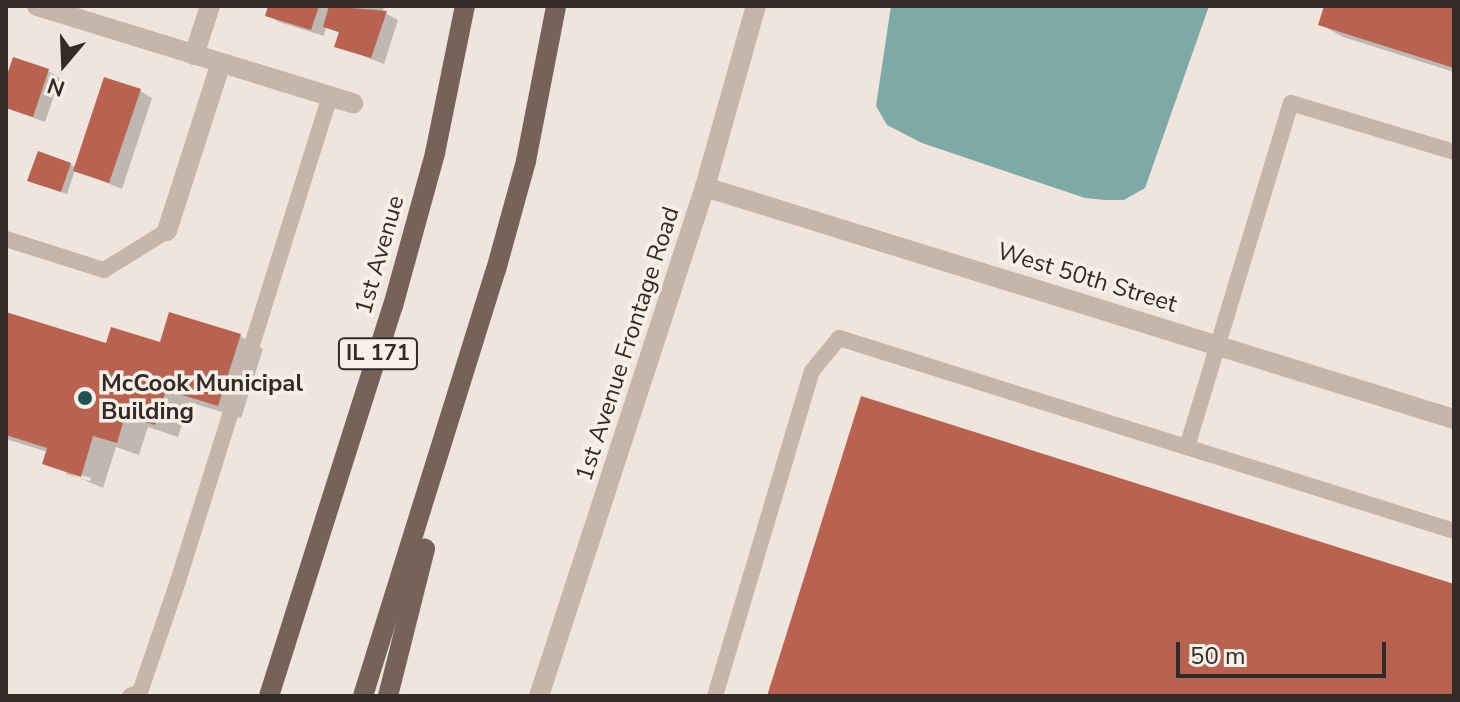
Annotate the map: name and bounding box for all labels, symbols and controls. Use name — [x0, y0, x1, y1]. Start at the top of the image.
north arrow — [24, 24, 104, 104]
text: N — [44, 70, 69, 104]
street label: 1st Avenue — [349, 192, 411, 318]
street label: 1st Avenue Frontage Road — [570, 203, 686, 485]
street label: West 50th Street — [994, 237, 1180, 319]
road number: IL 171 — [336, 336, 420, 372]
place label: McCook Municipal Building — [101, 370, 303, 426]
marker: McCook Municipal Building — [76, 389, 94, 407]
scale bar — [1180, 626, 1390, 676]
text: 50 m — [1190, 640, 1246, 672]

